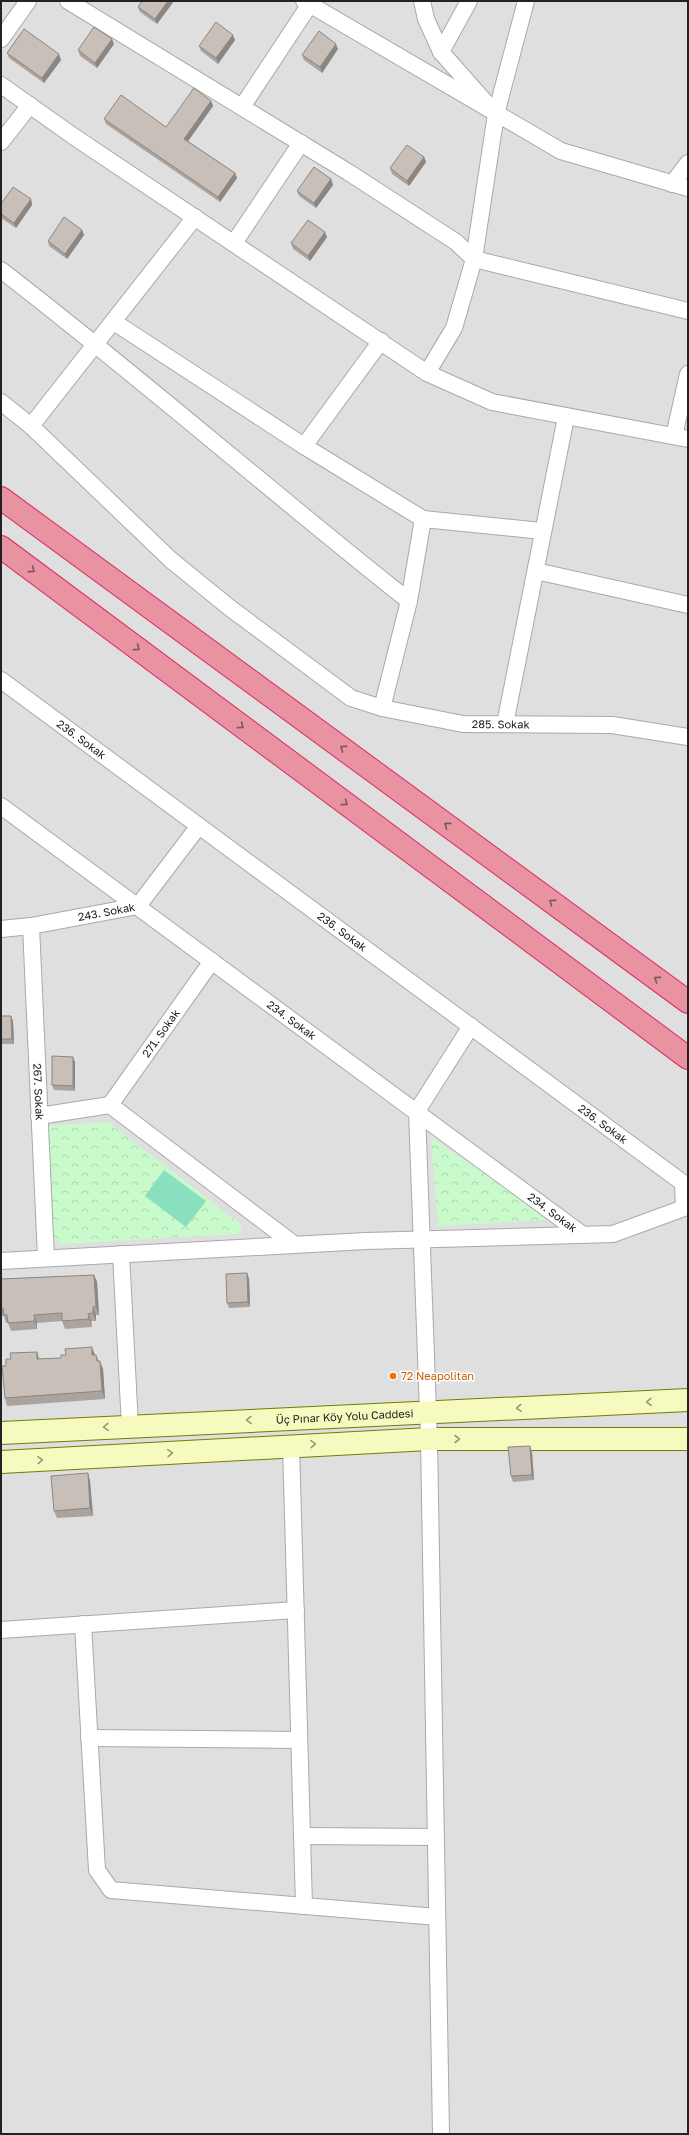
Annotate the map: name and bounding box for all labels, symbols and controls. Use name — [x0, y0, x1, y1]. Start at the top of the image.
one-way arrow — [28, 565, 35, 572]
one-way arrow — [132, 643, 139, 650]
street label: 236. Sokak — [55, 717, 109, 761]
street label: 285. Sokak — [472, 717, 530, 730]
one-way arrow — [236, 721, 243, 728]
one-way arrow — [340, 745, 347, 752]
one-way arrow — [341, 798, 348, 806]
one-way arrow — [445, 822, 452, 829]
one-way arrow — [549, 899, 556, 907]
street label: 243. Sokak — [77, 900, 136, 923]
street label: 236. Sokak — [315, 909, 370, 954]
one-way arrow — [654, 977, 661, 984]
street label: 234. Sokak — [265, 997, 319, 1042]
street label: 271. Sokak — [139, 1006, 182, 1059]
street label: 267. Sokak — [31, 1063, 47, 1121]
street label: 236. Sokak — [576, 1101, 630, 1146]
street label: 234. Sokak — [526, 1190, 580, 1234]
place label: 72 Neapolitan — [401, 1369, 474, 1382]
marker: 72 Neapolitan — [388, 1371, 398, 1381]
one-way arrow — [646, 1398, 652, 1406]
one-way arrow — [516, 1403, 522, 1412]
street label: Üç Pınar Köy Yolu Caddesi — [275, 1406, 414, 1426]
one-way arrow — [246, 1416, 252, 1425]
one-way arrow — [103, 1423, 109, 1432]
one-way arrow — [454, 1435, 460, 1443]
one-way arrow — [310, 1440, 316, 1449]
one-way arrow — [167, 1449, 173, 1458]
one-way arrow — [37, 1456, 43, 1465]

